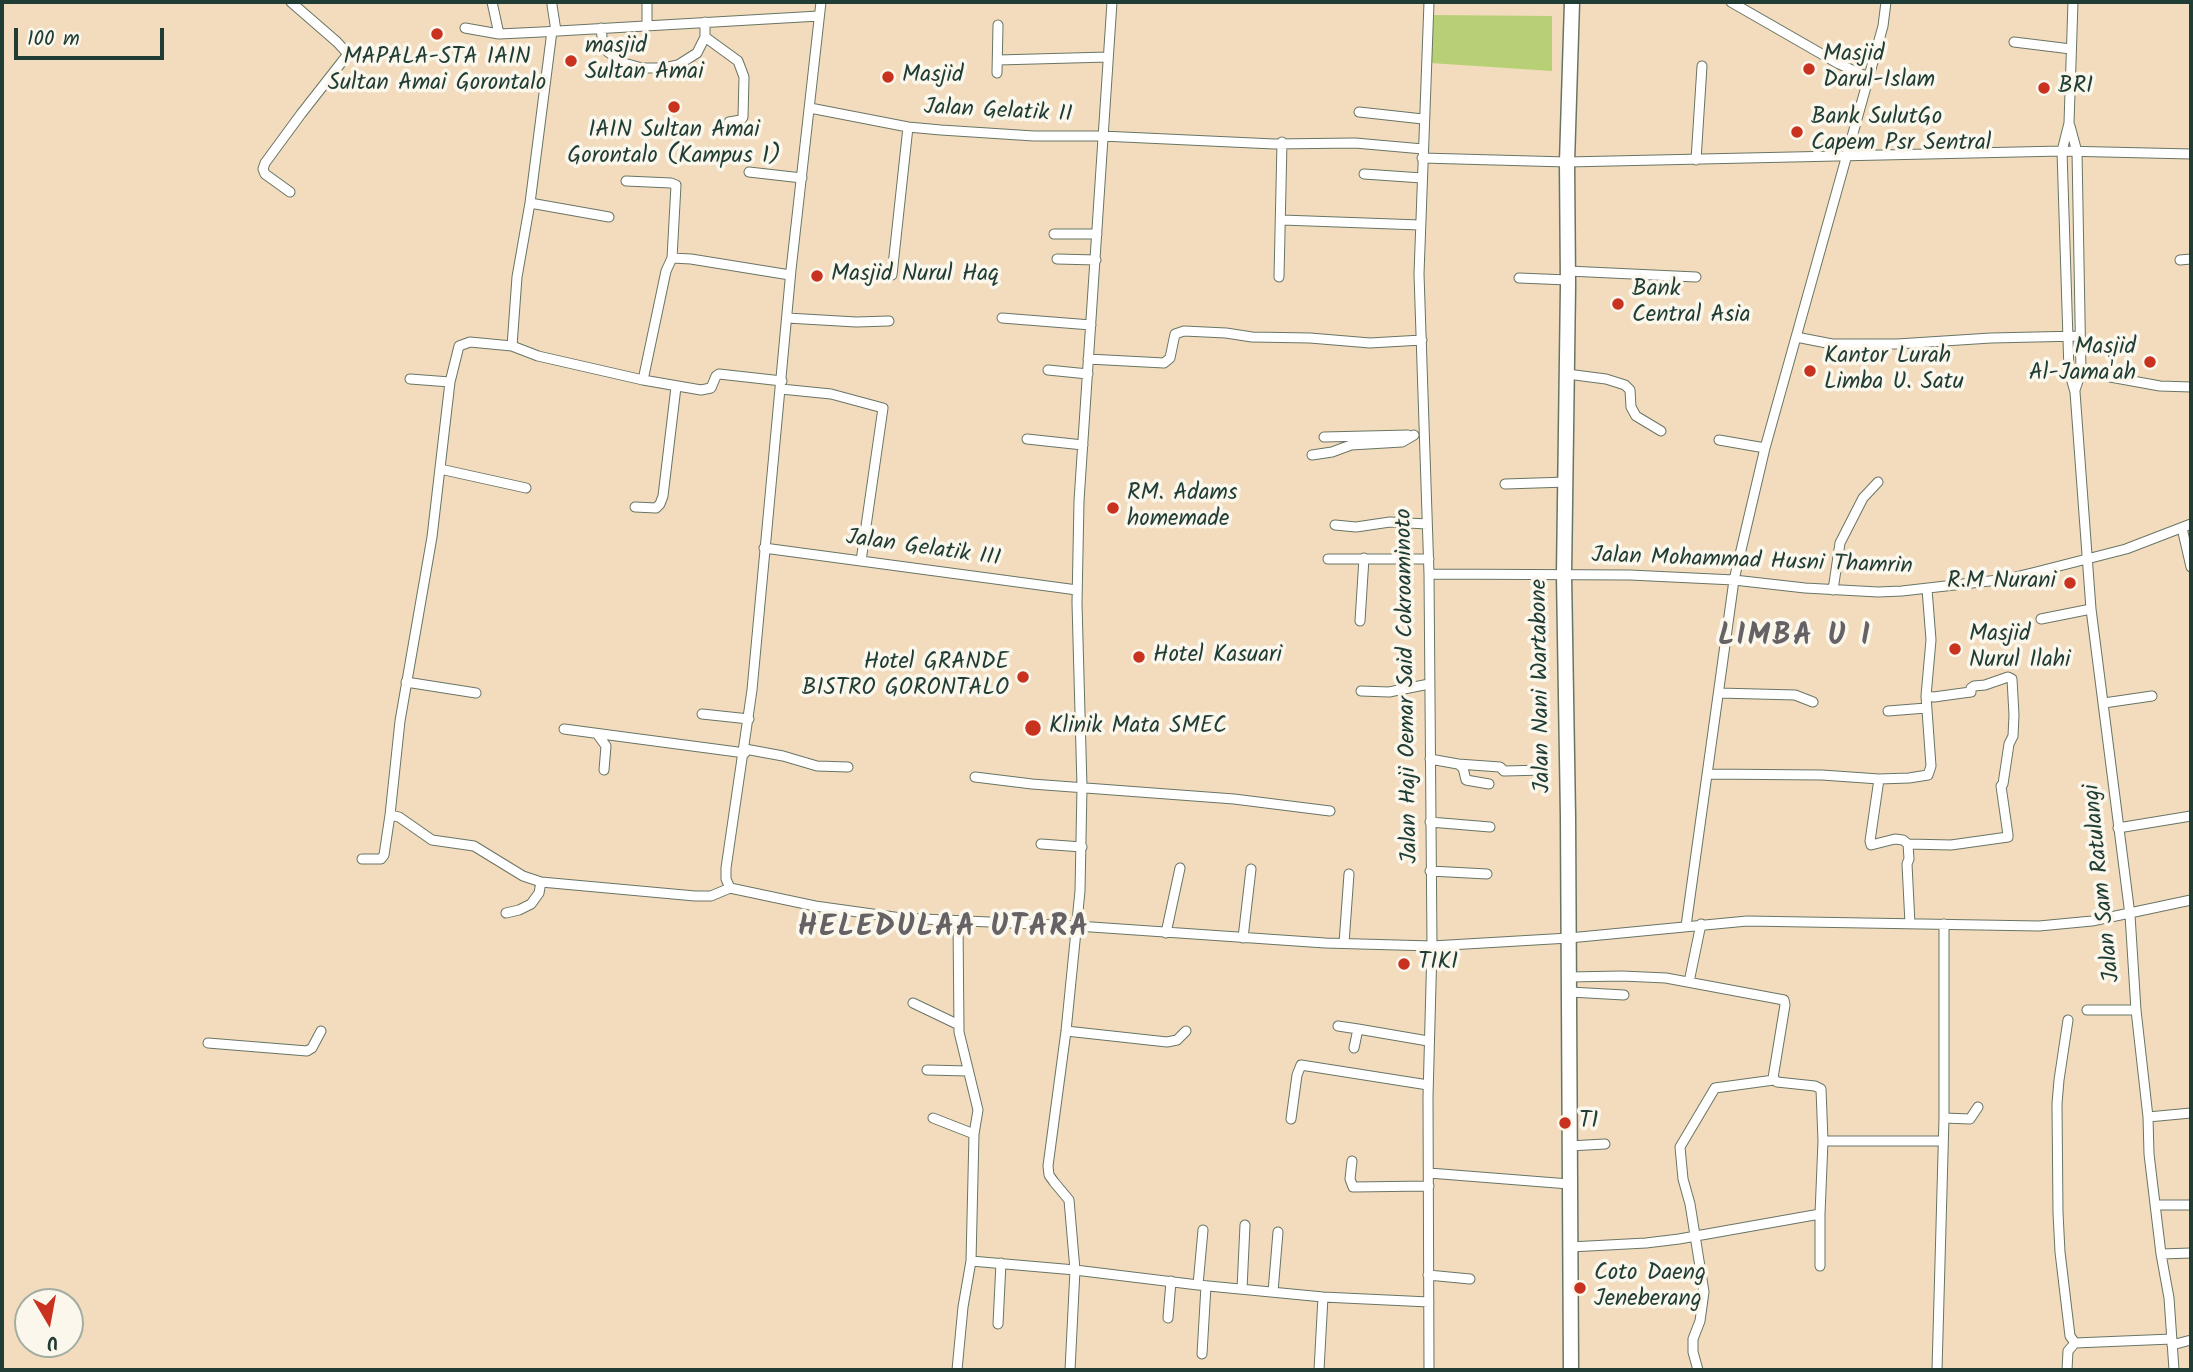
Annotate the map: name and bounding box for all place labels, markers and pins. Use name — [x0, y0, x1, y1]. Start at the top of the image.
marker: MAPALA-STA IAIN Sultan Amai Gorontalo — [429, 26, 445, 42]
place label: masjid Sultan Amai — [585, 34, 704, 88]
place label: Masjid Darul-Islam — [1823, 42, 1935, 96]
place label: MAPALA-STA IAIN Sultan Amai Gorontalo — [328, 45, 546, 99]
marker: masjid Sultan Amai — [563, 53, 579, 69]
marker: Masjid Darul-Islam — [1801, 61, 1817, 77]
place label: Masjid — [902, 63, 964, 91]
marker: Masjid — [880, 69, 896, 85]
place label: BRI — [2058, 74, 2093, 102]
marker: BRI — [2036, 80, 2052, 96]
marker: IAIN Sultan Amai Gorontalo (Kampus 1) — [666, 99, 682, 115]
place label: Bank SulutGo Capem Psr Sentral — [1811, 105, 1991, 159]
place label: IAIN Sultan Amai Gorontalo (Kampus 1) — [567, 118, 781, 172]
marker: Bank SulutGo Capem Psr Sentral — [1789, 124, 1805, 140]
place label: Masjid Nurul Haq — [831, 262, 999, 290]
marker: Masjid Nurul Haq — [809, 268, 825, 284]
place label: Bank Central Asia — [1632, 277, 1751, 331]
marker: Bank Central Asia — [1610, 296, 1626, 312]
place label: Masjid Al-Jama'ah — [2029, 335, 2136, 389]
place label: Kantor Lurah Limba U. Satu — [1824, 344, 1964, 398]
marker: Masjid Al-Jama'ah — [2142, 354, 2158, 370]
marker: Kantor Lurah Limba U. Satu — [1802, 363, 1818, 379]
place label: RM. Adams homemade — [1127, 481, 1238, 535]
marker: RM. Adams homemade — [1105, 500, 1121, 516]
place label: R.M Nurani — [1947, 569, 2056, 597]
marker: R.M Nurani — [2062, 575, 2078, 591]
place label: Masjid Nurul Ilahi — [1969, 622, 2071, 676]
marker: Masjid Nurul Ilahi — [1947, 641, 1963, 657]
place label: Hotel Kasuari — [1153, 643, 1282, 671]
marker: Hotel Kasuari — [1131, 649, 1147, 665]
place label: Hotel GRANDE BISTRO GORONTALO — [802, 650, 1009, 704]
marker: Hotel GRANDE BISTRO GORONTALO — [1015, 669, 1031, 685]
place label: Klinik Mata SMEC — [1049, 714, 1227, 742]
marker: Klinik Mata SMEC — [1023, 718, 1043, 738]
place label: TIKI — [1418, 950, 1458, 978]
marker: TIKI — [1396, 956, 1412, 972]
place label: T1 — [1579, 1109, 1599, 1137]
marker: T1 — [1557, 1115, 1573, 1131]
place label: Coto Daeng Jeneberang — [1594, 1261, 1706, 1315]
marker: Coto Daeng Jeneberang — [1572, 1280, 1588, 1296]

